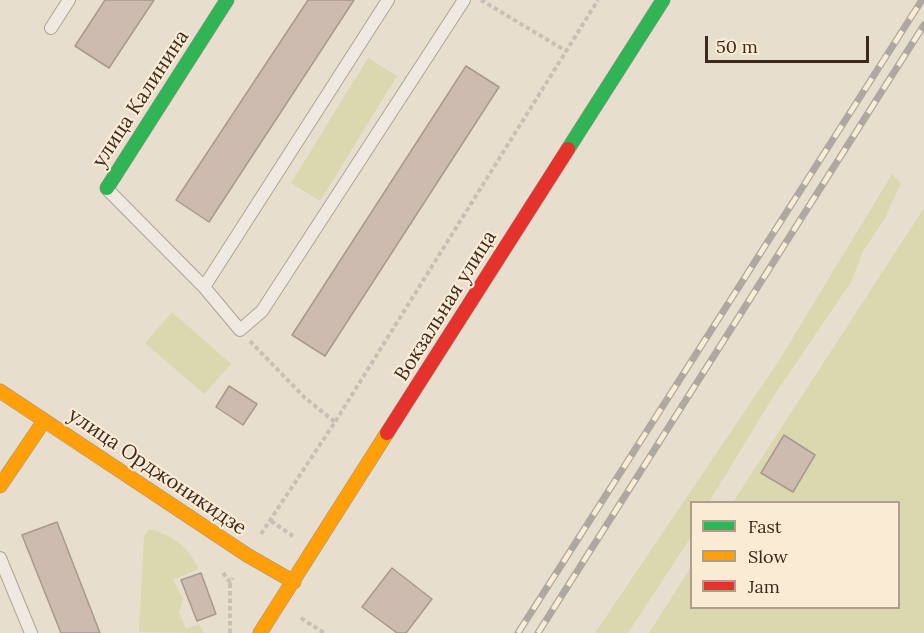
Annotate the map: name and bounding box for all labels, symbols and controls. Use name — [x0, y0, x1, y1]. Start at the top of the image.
scale bar — [708, 24, 872, 62]
street label: улица Калинина — [88, 26, 194, 172]
text: 50 m — [716, 35, 758, 58]
street label: Вокзальная улица — [390, 226, 502, 386]
street label: улица Орджоникидзе — [63, 403, 251, 541]
legend — [690, 501, 900, 609]
text: Fast — [748, 515, 782, 538]
text: Slow — [748, 545, 788, 568]
text: Jam — [748, 575, 780, 598]

